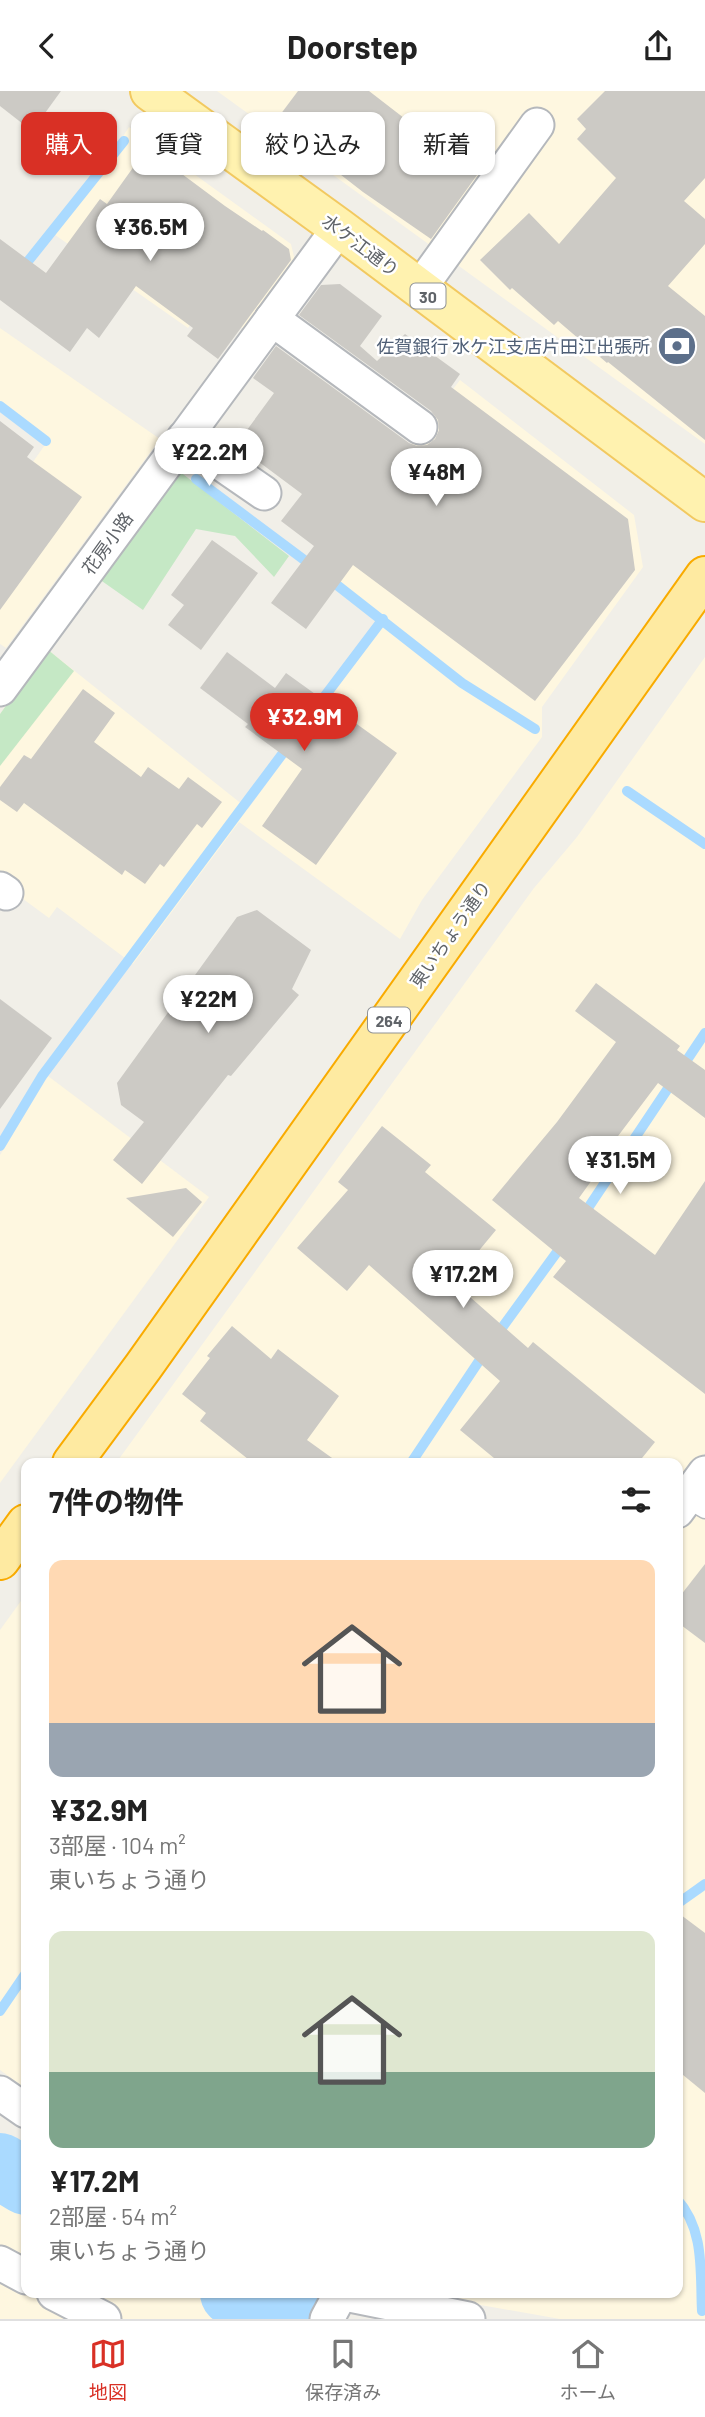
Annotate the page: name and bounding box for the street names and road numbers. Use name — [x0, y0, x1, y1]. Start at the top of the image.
street label: 水ケ江通り — [318, 209, 404, 281]
road number: 30 — [410, 283, 446, 309]
street label: 花房小路 — [77, 507, 137, 579]
street label: 東いちょう通り — [405, 876, 495, 992]
road number: 264 — [368, 1008, 410, 1033]

